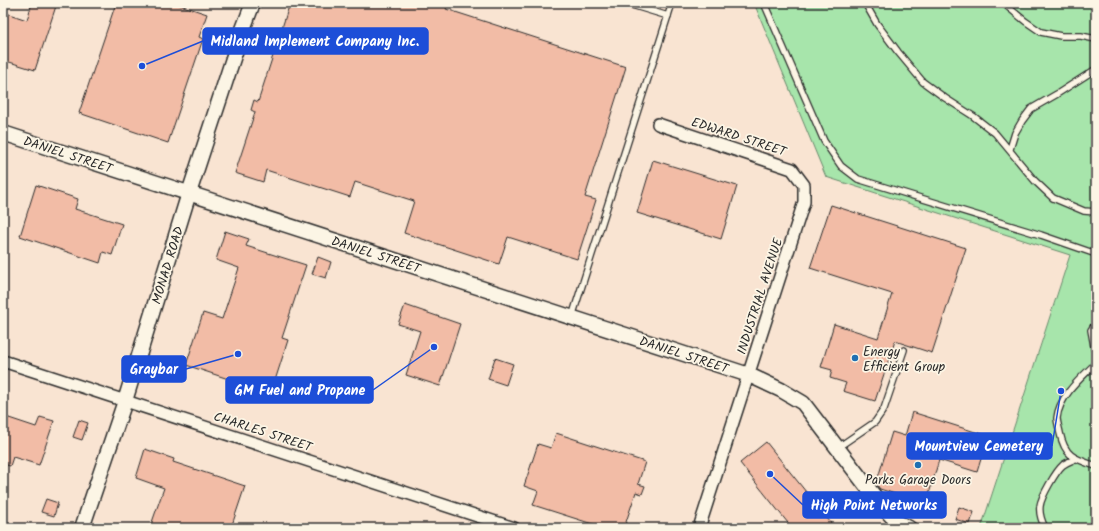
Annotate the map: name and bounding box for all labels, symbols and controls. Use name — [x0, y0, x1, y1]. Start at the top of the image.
callout: Midland Implement Company Inc. — [203, 28, 428, 54]
text: Midland Implement Company Inc. — [211, 31, 419, 53]
street label: EDWARD STREET — [688, 112, 790, 163]
street label: DANIEL STREET — [20, 131, 116, 180]
street label: MONAD ROAD — [147, 224, 190, 307]
street label: DANIEL STREET — [328, 231, 424, 280]
street label: INDUSTRIAL AVENUE — [732, 235, 789, 357]
street label: DANIEL STREET — [636, 331, 732, 380]
place label: Energy Efficient Group — [863, 342, 946, 378]
marker: Energy Efficient Group — [850, 353, 860, 363]
callout: Graybar — [122, 356, 186, 382]
text: Graybar — [130, 359, 179, 381]
callout: GM Fuel and Propane — [226, 377, 373, 403]
text: GM Fuel and Propane — [235, 380, 366, 402]
street label: CHARLES STREET — [211, 407, 315, 459]
callout: Mountview Cemetery — [907, 433, 1052, 459]
text: Mountview Cemetery — [915, 436, 1044, 458]
marker: Parks Garage Doors — [913, 460, 923, 470]
place label: Parks Garage Doors — [865, 470, 971, 491]
callout: High Point Networks — [803, 492, 946, 518]
text: High Point Networks — [811, 495, 938, 517]

